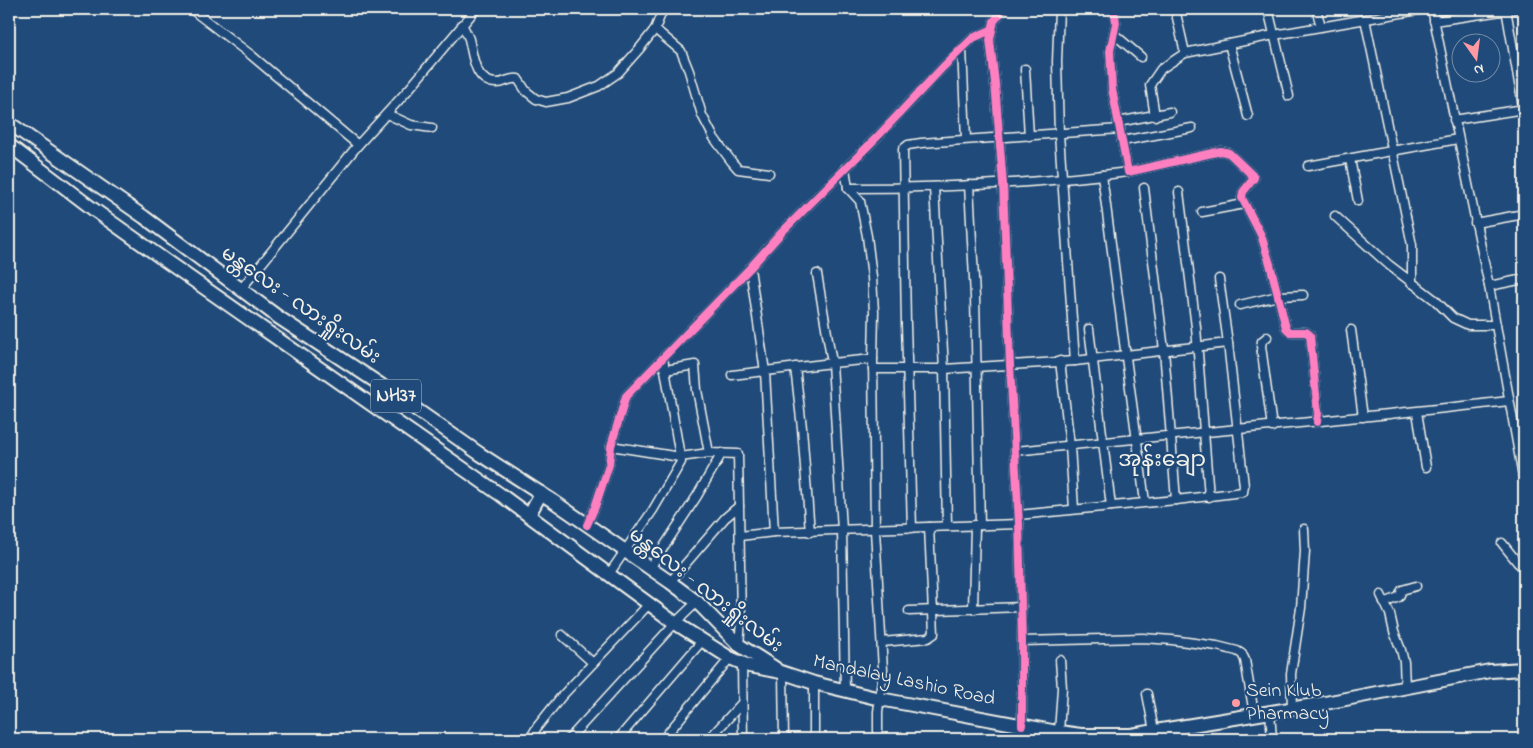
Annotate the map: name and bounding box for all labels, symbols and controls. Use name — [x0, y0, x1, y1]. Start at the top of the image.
north arrow — [1450, 32, 1500, 82]
text: N — [1472, 58, 1486, 80]
street label: မန္တလေး - လားရှိုးလမ်း — [214, 238, 387, 372]
road number: NH37 — [371, 380, 421, 412]
district label: အုန်းချော — [1118, 443, 1206, 477]
street label: မန္တလေး - လားရှိုးလမ်း — [622, 520, 790, 661]
street label: Mandalay Lashio Road — [810, 648, 998, 714]
place label: Sein Klub Pharmacy — [1246, 677, 1329, 729]
marker: Sein Klub Pharmacy — [1230, 697, 1242, 709]

